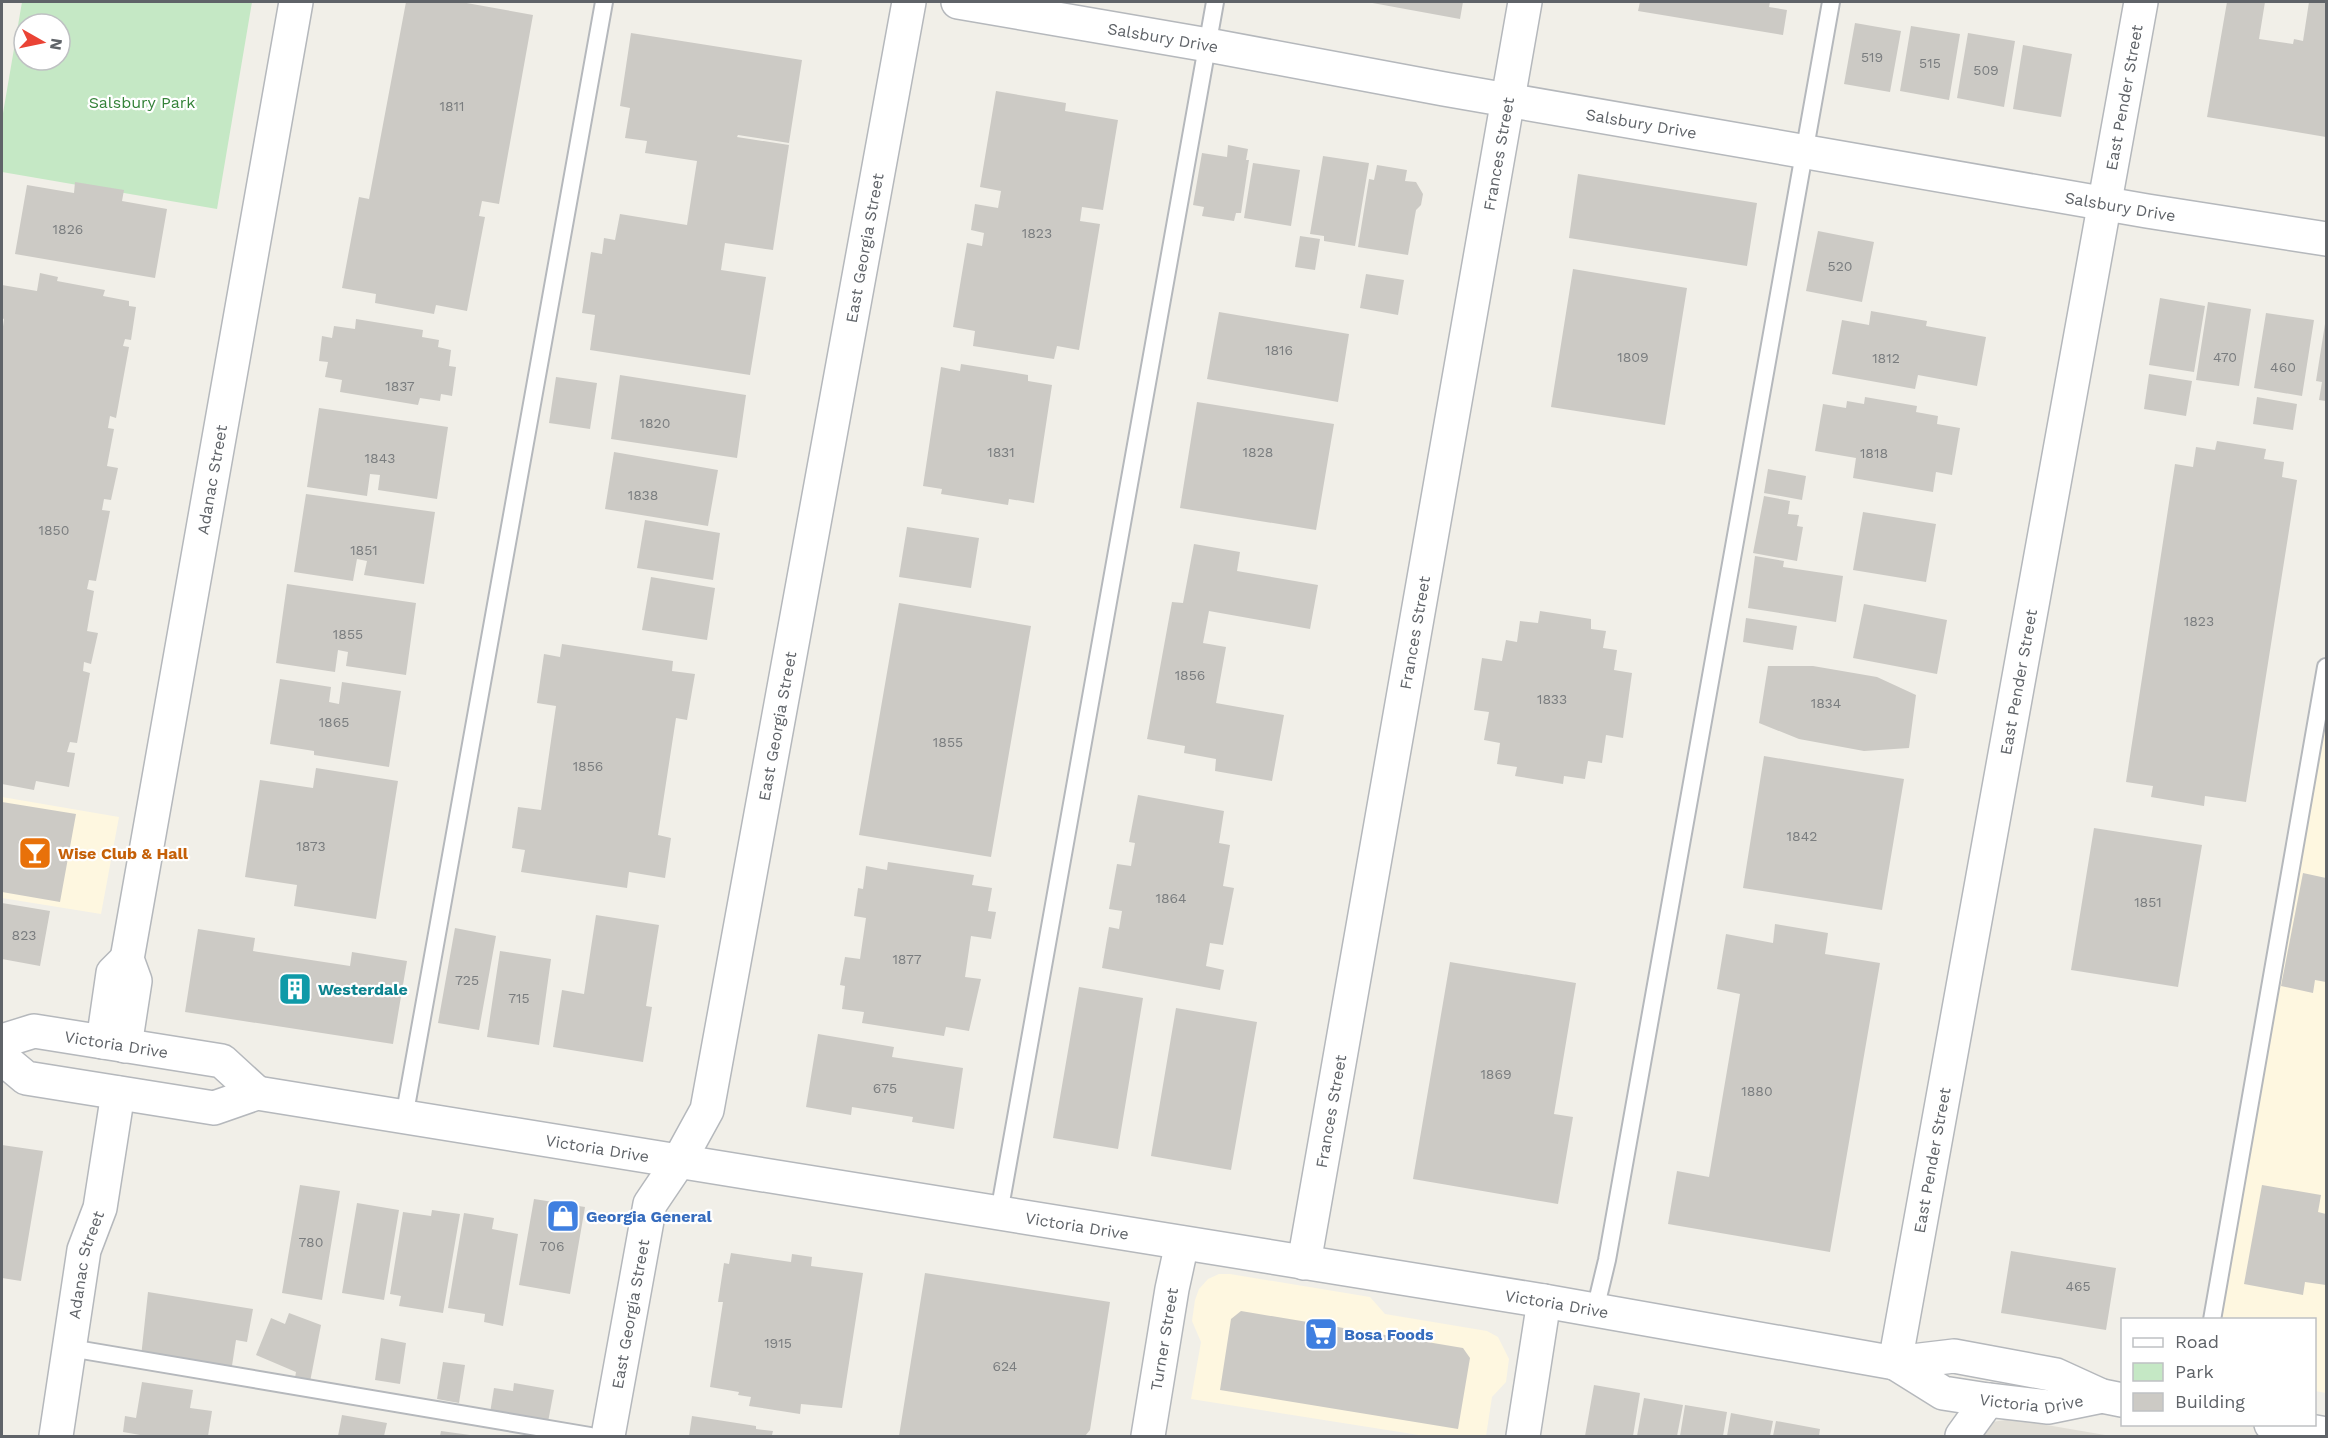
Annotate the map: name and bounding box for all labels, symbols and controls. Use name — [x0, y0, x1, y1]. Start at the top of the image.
north arrow — [12, 12, 72, 72]
street label: Salsbury Drive — [1106, 18, 1220, 56]
street label: East Pender Street — [2101, 23, 2146, 172]
text: N — [46, 37, 67, 52]
house number: 519 — [1861, 49, 1883, 65]
house number: 515 — [1919, 55, 1941, 71]
house number: 509 — [1973, 62, 1999, 78]
park label: Salsbury Park — [89, 93, 195, 112]
street label: Frances Street — [1479, 95, 1518, 212]
house number: 1811 — [439, 98, 465, 114]
street label: Salsbury Drive — [1584, 104, 1698, 142]
street label: East Georgia Street — [841, 171, 887, 324]
street label: Salsbury Drive — [2063, 187, 2177, 225]
house number: 1826 — [53, 221, 83, 237]
house number: 1823 — [1022, 225, 1052, 241]
house number: 520 — [1827, 258, 1853, 274]
house number: 1816 — [1265, 342, 1293, 358]
house number: 1809 — [1617, 349, 1649, 365]
house number: 470 — [2213, 349, 2237, 365]
house number: 1812 — [1872, 350, 1900, 366]
house number: 460 — [2270, 359, 2296, 375]
house number: 1837 — [385, 378, 415, 394]
house number: 1820 — [640, 415, 670, 431]
street label: Adanac Street — [193, 423, 231, 536]
house number: 1831 — [987, 444, 1015, 460]
house number: 1828 — [1243, 444, 1273, 460]
house number: 1818 — [1860, 445, 1888, 461]
house number: 1843 — [365, 450, 395, 466]
house number: 1838 — [628, 487, 658, 503]
house number: 1850 — [39, 522, 69, 538]
house number: 1851 — [350, 542, 378, 558]
street label: Frances Street — [1395, 574, 1434, 691]
street label: East Pender Street — [1996, 607, 2041, 756]
house number: 1823 — [2184, 613, 2214, 629]
house number: 1855 — [333, 626, 363, 642]
street label: East Georgia Street — [754, 650, 800, 802]
house number: 1856 — [1175, 667, 1205, 683]
house number: 1833 — [1537, 691, 1567, 707]
house number: 1834 — [1811, 695, 1841, 711]
house number: 1865 — [319, 714, 349, 730]
house number: 1855 — [933, 734, 963, 750]
house number: 1856 — [573, 758, 603, 774]
house number: 1842 — [1787, 828, 1817, 844]
bar icon: Wise Club & Hall — [17, 835, 53, 871]
house number: 1873 — [296, 838, 326, 854]
place label: Wise Club & Hall — [58, 844, 189, 863]
house number: 1864 — [1155, 890, 1187, 906]
house number: 1851 — [2134, 894, 2162, 910]
house number: 823 — [12, 927, 36, 943]
house number: 1877 — [892, 951, 922, 967]
building icon: Westerdale — [277, 971, 313, 1007]
house number: 725 — [455, 972, 479, 988]
place label: Westerdale — [318, 980, 408, 999]
house number: 715 — [508, 990, 530, 1006]
street label: Victoria Drive — [63, 1027, 170, 1062]
street label: Frances Street — [1311, 1053, 1350, 1169]
house number: 1869 — [1480, 1066, 1512, 1082]
house number: 675 — [873, 1080, 897, 1096]
house number: 1880 — [1741, 1083, 1773, 1099]
street label: East Pender Street — [1909, 1086, 1954, 1235]
street label: Victoria Drive — [544, 1130, 651, 1166]
shop icon: Georgia General — [545, 1198, 581, 1234]
place label: Georgia General — [586, 1207, 713, 1226]
street label: Adanac Street — [64, 1208, 108, 1320]
street label: Victoria Drive — [1024, 1208, 1130, 1243]
house number: 780 — [299, 1234, 323, 1250]
street label: East Georgia Street — [607, 1237, 653, 1390]
house number: 706 — [540, 1238, 564, 1254]
house number: 465 — [2065, 1278, 2091, 1294]
street label: Victoria Drive — [1504, 1285, 1610, 1322]
street label: Turner Street — [1146, 1286, 1182, 1392]
supermarket icon: Bosa Foods — [1303, 1316, 1339, 1352]
legend — [2121, 1318, 2316, 1426]
place label: Bosa Foods — [1344, 1325, 1434, 1344]
text: Road — [2175, 1331, 2219, 1352]
house number: 1915 — [764, 1335, 792, 1351]
house number: 624 — [993, 1358, 1017, 1374]
text: Park — [2175, 1361, 2214, 1382]
street label: Victoria Drive — [1978, 1389, 2085, 1417]
text: Building — [2175, 1391, 2245, 1412]

